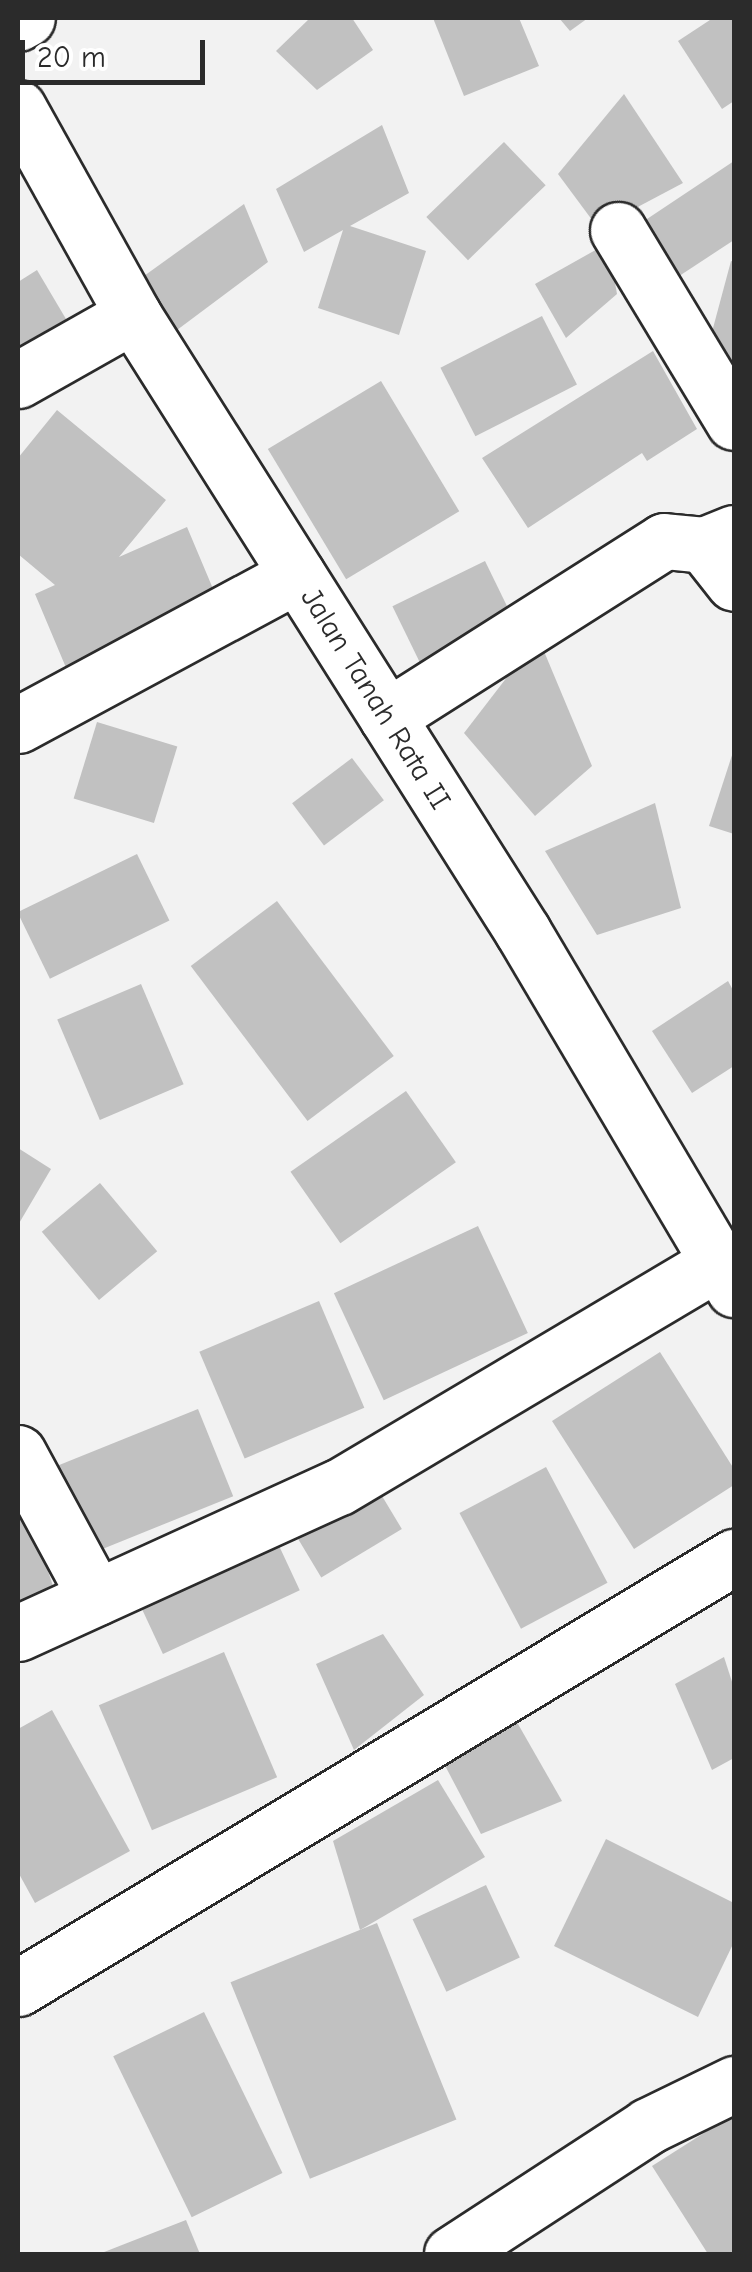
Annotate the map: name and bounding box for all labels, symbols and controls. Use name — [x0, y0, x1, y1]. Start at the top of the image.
scale bar — [25, 20, 210, 82]
text: 20 m — [37, 40, 106, 75]
street label: Jalan Tanah Rata II — [292, 582, 458, 816]

